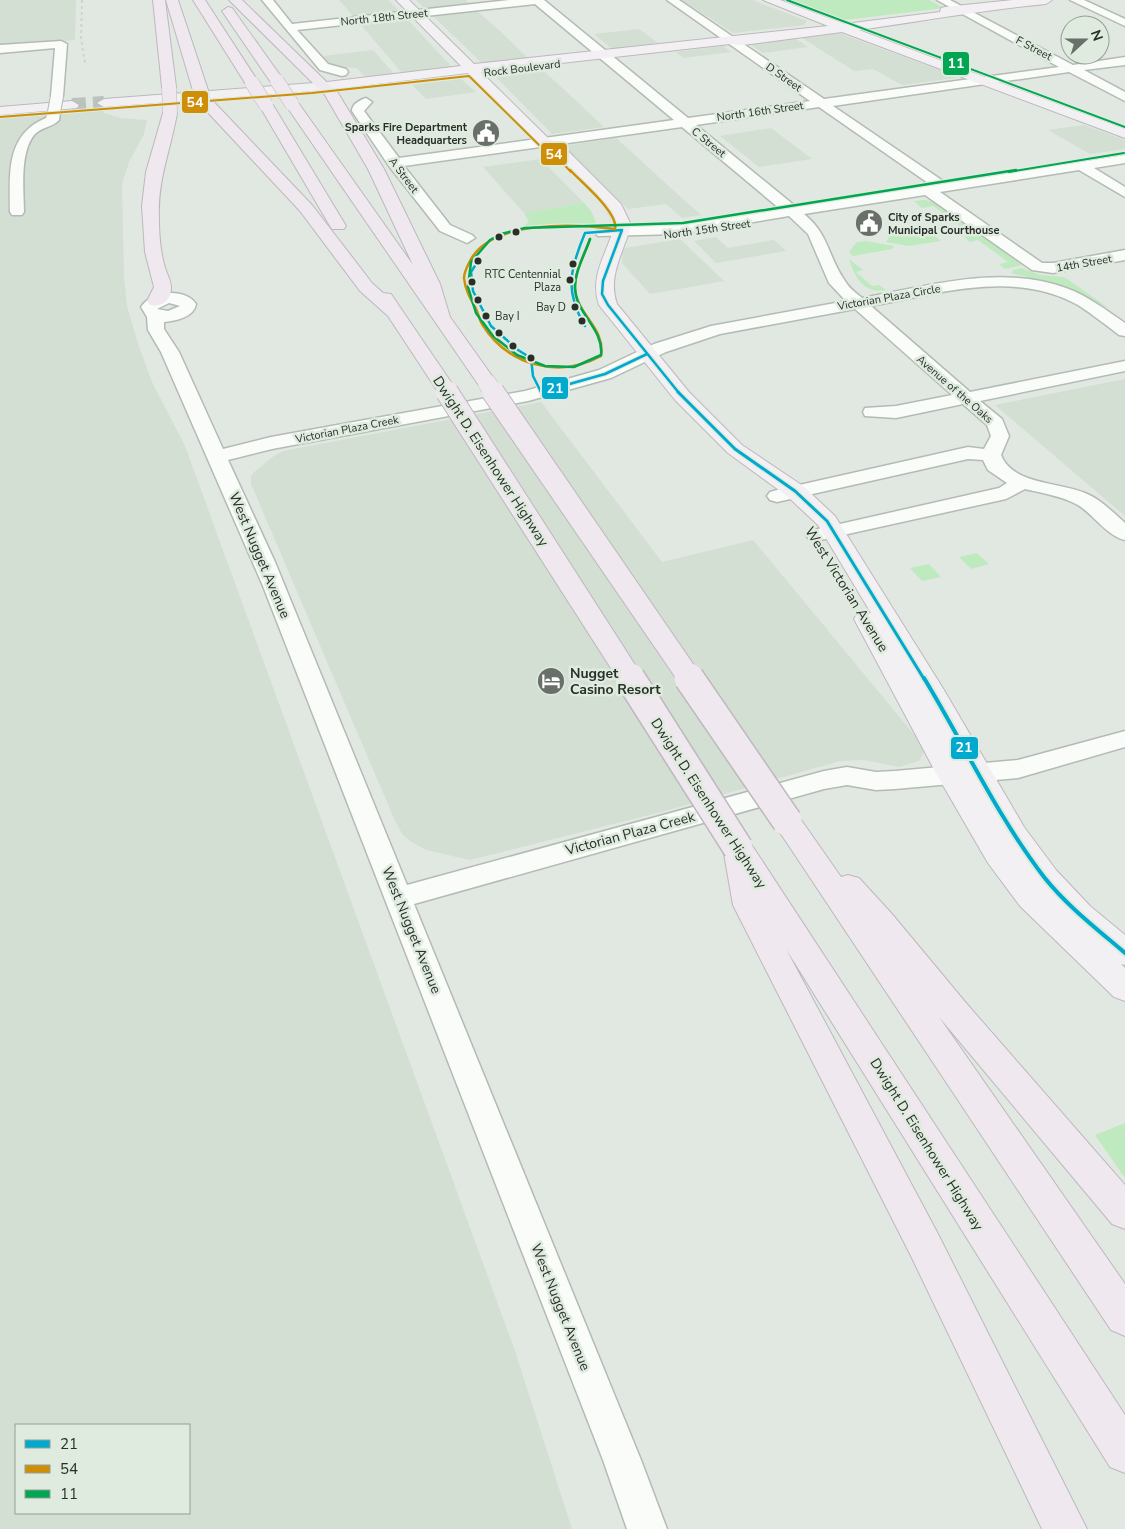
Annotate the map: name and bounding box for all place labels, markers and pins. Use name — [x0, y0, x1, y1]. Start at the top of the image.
public building icon: Sparks Fire Department Headquarters — [471, 118, 501, 148]
place label: Sparks Fire Department Headquarters — [345, 120, 468, 148]
public building icon: City of Sparks Municipal Courthouse — [854, 208, 884, 238]
place label: City of Sparks Municipal Courthouse — [888, 210, 999, 238]
unlabelled marker — [511, 227, 521, 237]
unlabelled marker — [494, 232, 504, 242]
unlabelled marker — [473, 256, 483, 266]
unlabelled marker — [568, 259, 578, 269]
place label: RTC Centennial Plaza — [485, 267, 562, 295]
marker: RTC Centennial Plaza — [565, 275, 575, 285]
unlabelled marker — [467, 277, 477, 287]
unlabelled marker — [473, 295, 483, 305]
place label: Bay D — [536, 300, 566, 315]
marker: Bay D — [570, 302, 580, 312]
place label: Bay I — [495, 309, 520, 324]
marker: Bay I — [481, 311, 491, 321]
unlabelled marker — [577, 316, 587, 326]
unlabelled marker — [494, 328, 504, 338]
unlabelled marker — [508, 341, 518, 351]
unlabelled marker — [526, 353, 536, 363]
place label: Nugget Casino Resort — [570, 664, 661, 699]
hotel icon: Nugget Casino Resort — [536, 666, 566, 696]

